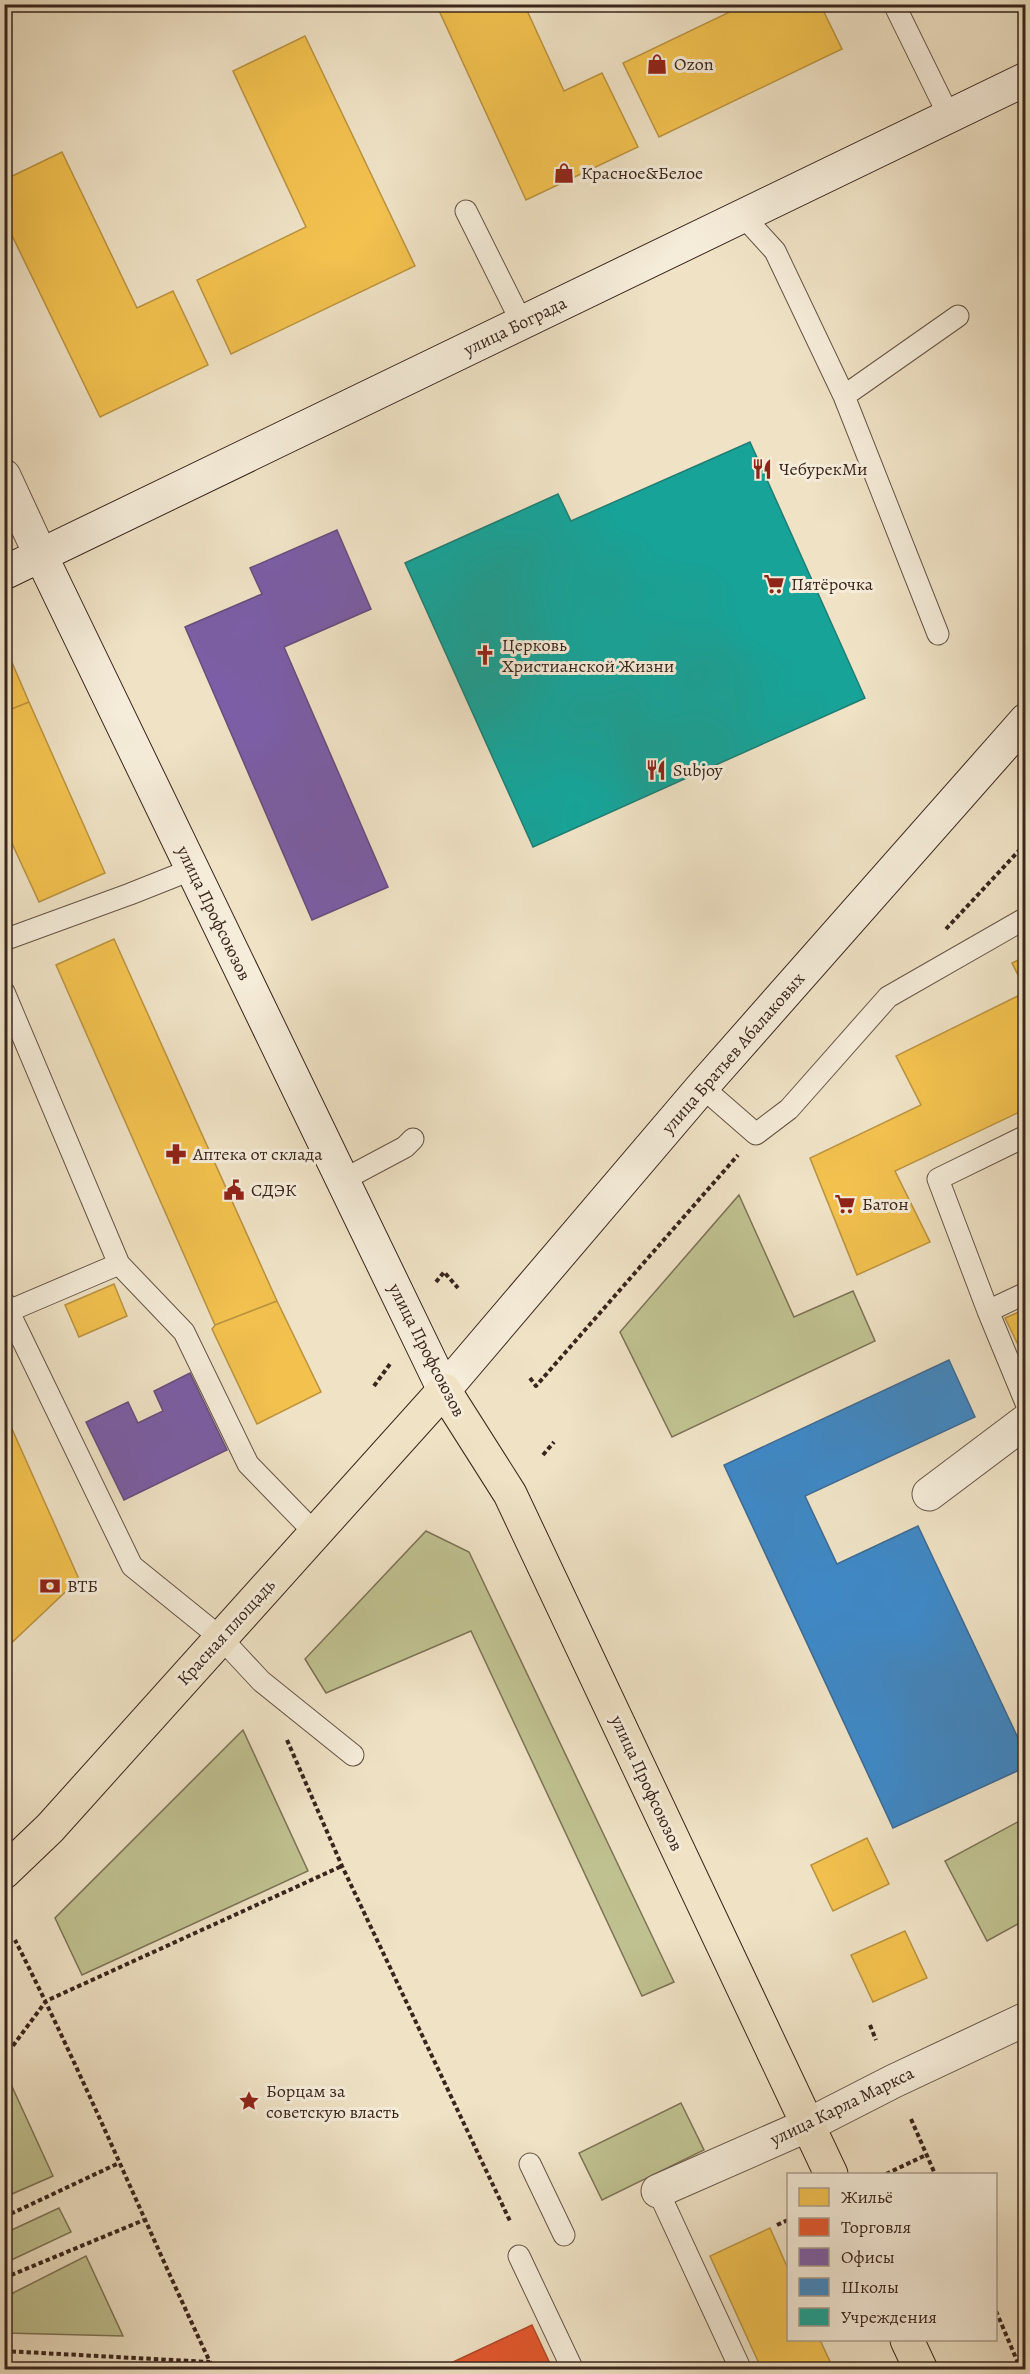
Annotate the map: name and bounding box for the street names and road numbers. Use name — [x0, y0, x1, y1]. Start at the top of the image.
street label: улица Бограда — [459, 290, 571, 362]
street label: улица Профсоюзов — [171, 841, 257, 984]
street label: улица Братьев Абалаковых — [655, 967, 810, 1140]
street label: улица Профсоюзов — [382, 1278, 471, 1421]
street label: Красная площадь — [172, 1573, 280, 1690]
street label: улица Профсоюзов — [605, 1710, 689, 1855]
street label: улица Карла Маркса — [765, 2060, 918, 2152]

